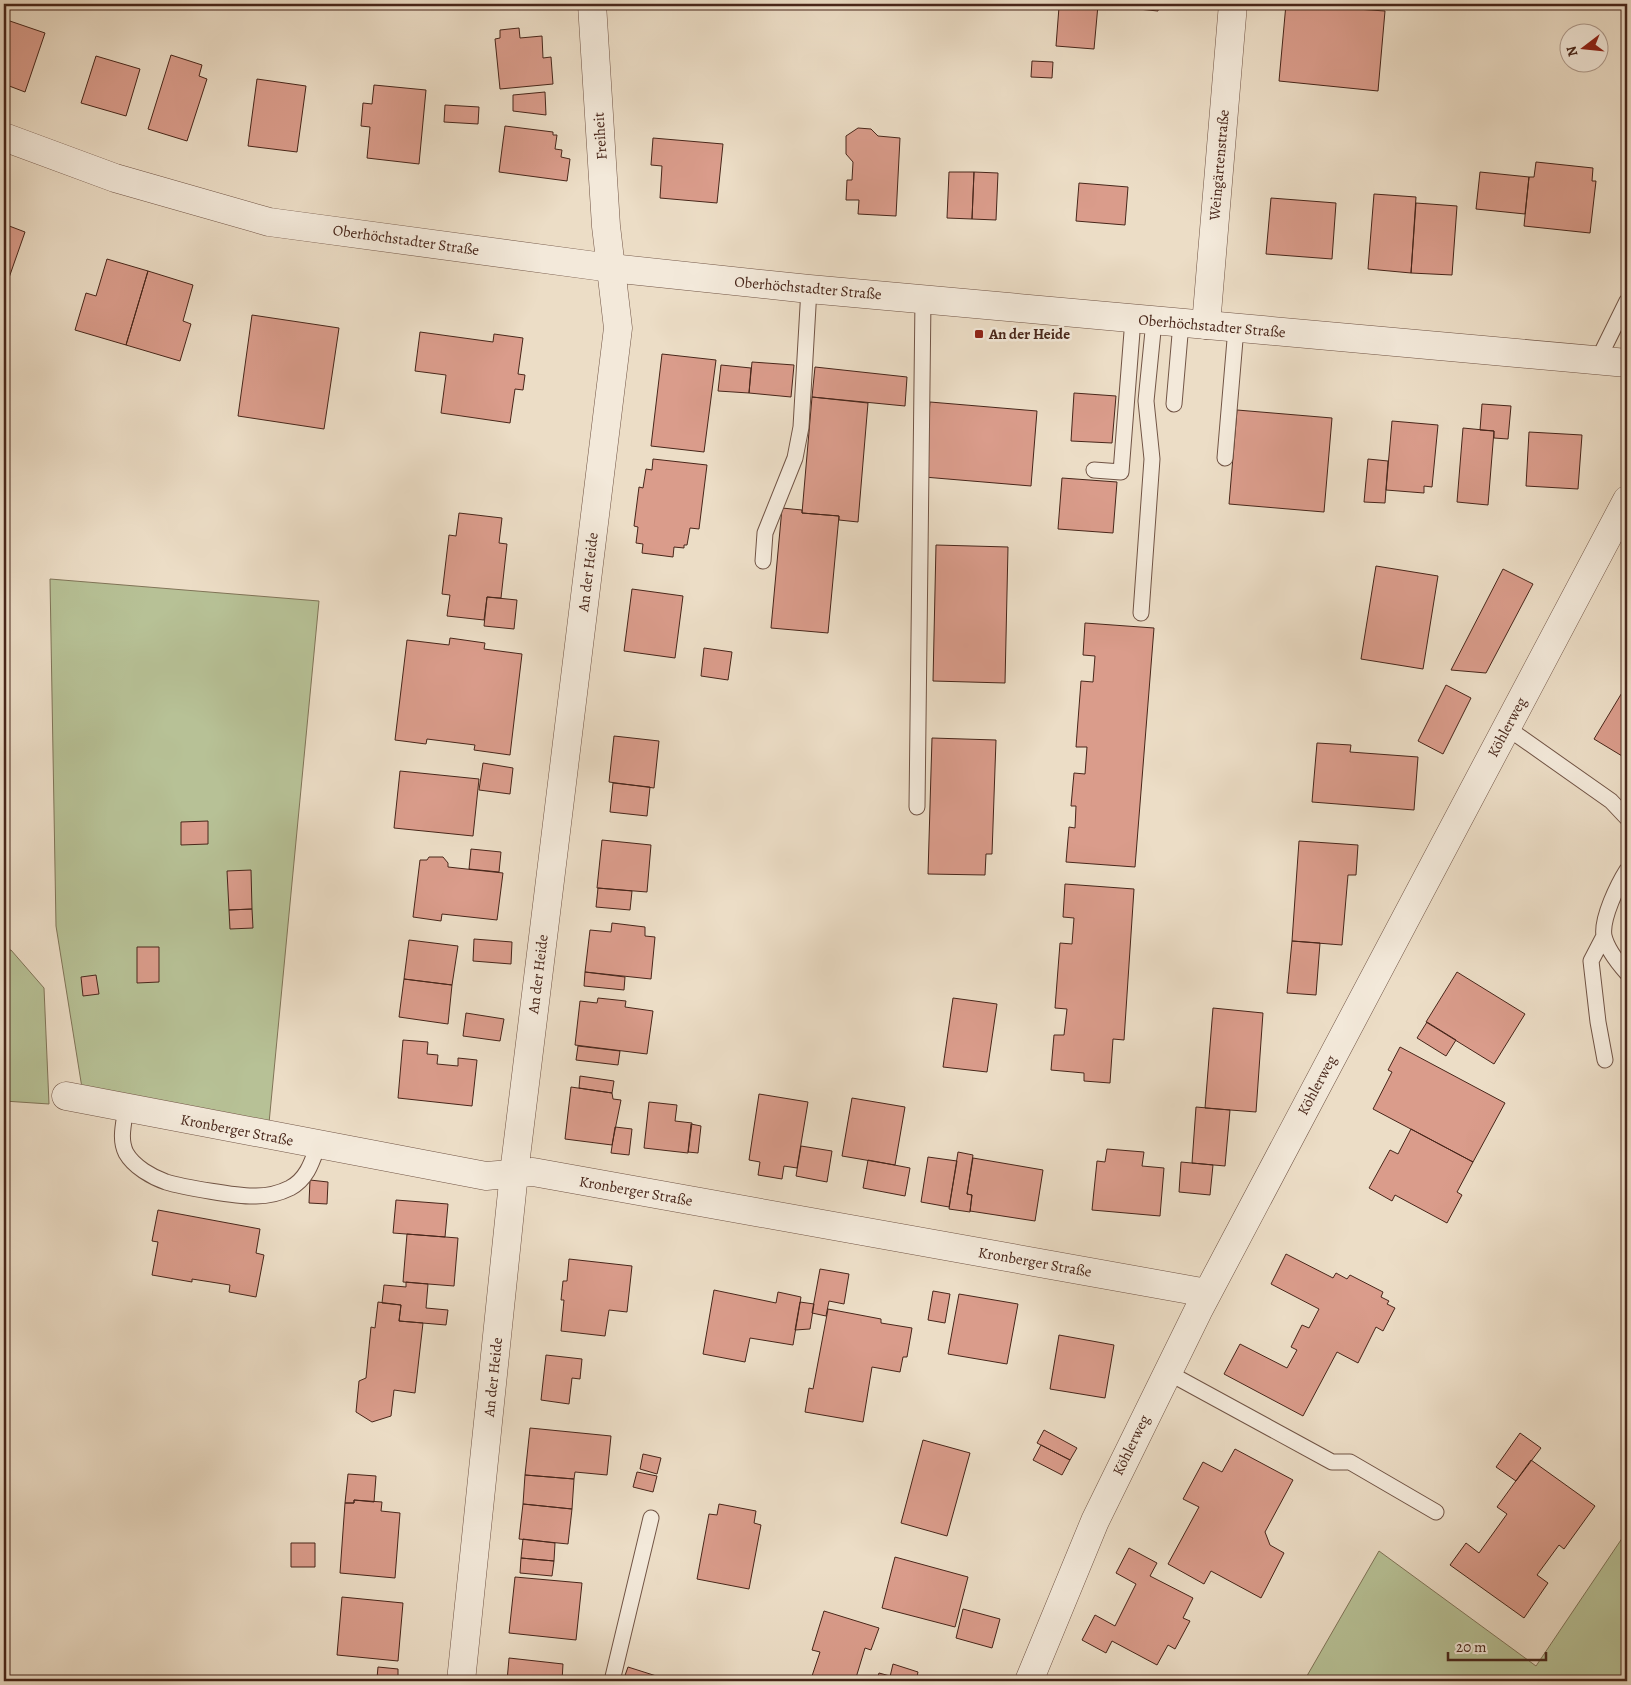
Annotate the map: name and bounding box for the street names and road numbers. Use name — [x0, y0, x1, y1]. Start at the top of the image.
street label: Weingärtenstraße — [1204, 109, 1234, 222]
street label: Freiheit — [588, 111, 612, 161]
street label: Oberhöchstadter Straße — [331, 220, 481, 260]
street label: Oberhöchstadter Straße — [734, 272, 883, 304]
street label: Oberhöchstadter Straße — [1138, 310, 1287, 342]
street label: An der Heide — [573, 531, 603, 614]
street label: Köhlerweg — [1483, 693, 1531, 760]
street label: An der Heide — [523, 933, 553, 1016]
street label: Köhlerweg — [1293, 1051, 1341, 1118]
street label: Kronberger Straße — [179, 1109, 296, 1151]
street label: Kronberger Straße — [578, 1171, 695, 1211]
street label: Kronberger Straße — [977, 1242, 1094, 1282]
street label: An der Heide — [479, 1336, 507, 1419]
street label: Köhlerweg — [1108, 1411, 1154, 1479]

